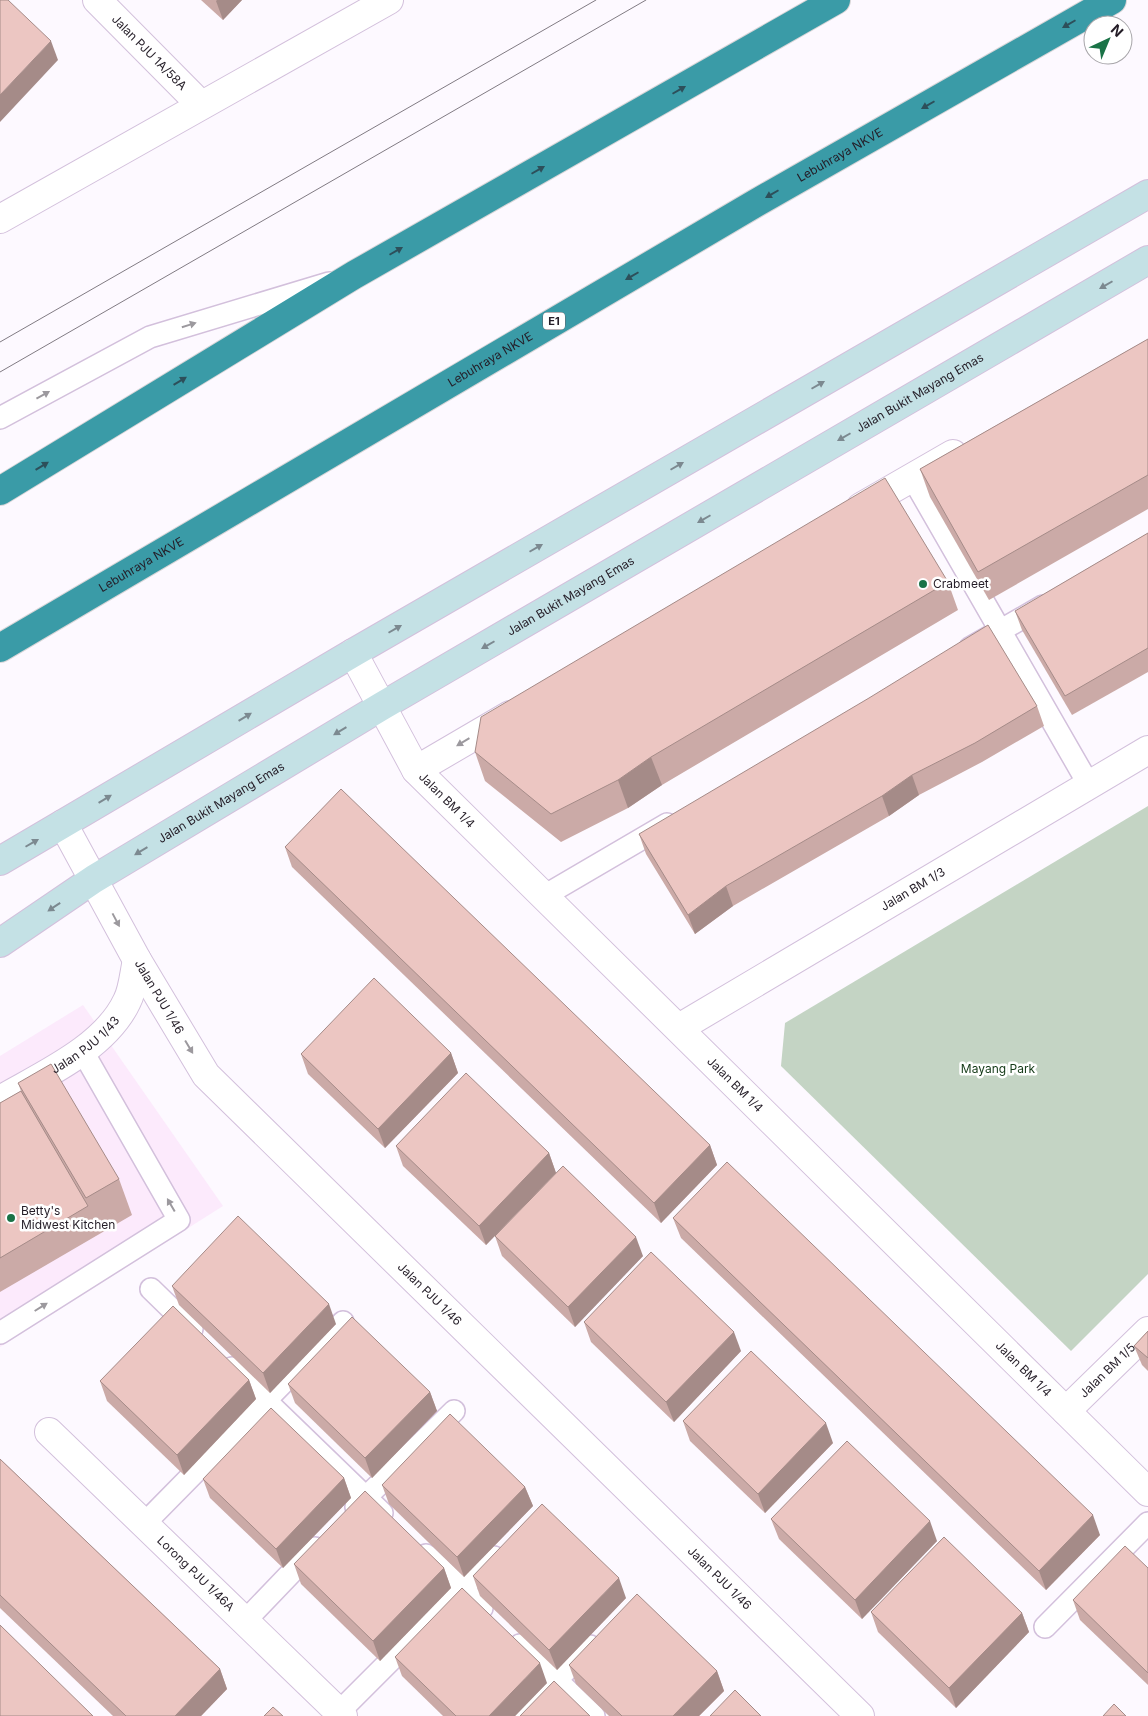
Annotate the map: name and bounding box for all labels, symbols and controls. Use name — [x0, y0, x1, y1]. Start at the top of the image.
street label: Jalan PJU 1A/58A — [109, 11, 190, 93]
north arrow — [1083, 15, 1133, 65]
one-way arrow — [1062, 20, 1077, 28]
text: N — [1108, 20, 1127, 40]
one-way arrow — [672, 85, 685, 94]
one-way arrow — [921, 100, 935, 109]
street label: Lebuhraya NKVE — [794, 124, 885, 185]
one-way arrow — [531, 166, 544, 175]
one-way arrow — [765, 189, 778, 198]
one-way arrow — [390, 246, 403, 255]
one-way arrow — [624, 272, 639, 280]
one-way arrow — [1099, 280, 1112, 289]
road number: E1 — [543, 312, 565, 330]
one-way arrow — [181, 321, 196, 328]
street label: Lebuhraya NKVE — [445, 328, 535, 390]
street label: Jalan Bukit Mayang Emas — [853, 349, 986, 435]
one-way arrow — [174, 376, 187, 386]
one-way arrow — [811, 381, 824, 390]
one-way arrow — [36, 391, 50, 399]
one-way arrow — [837, 433, 852, 441]
one-way arrow — [35, 461, 48, 470]
one-way arrow — [670, 462, 683, 471]
one-way arrow — [698, 514, 711, 523]
street label: Lebuhraya NKVE — [96, 534, 186, 595]
one-way arrow — [530, 543, 543, 552]
street label: Jalan Bukit Mayang Emas — [504, 553, 637, 639]
place label: Crabmeet — [933, 576, 989, 591]
marker: Crabmeet — [917, 578, 929, 590]
one-way arrow — [389, 624, 402, 633]
one-way arrow — [482, 640, 495, 649]
one-way arrow — [239, 712, 252, 721]
one-way arrow — [334, 727, 347, 736]
one-way arrow — [457, 738, 470, 747]
street label: Jalan Bukit Mayang Emas — [155, 758, 287, 846]
street label: Jalan BM 1/4 — [416, 769, 478, 831]
one-way arrow — [99, 795, 112, 804]
one-way arrow — [25, 838, 38, 847]
one-way arrow — [134, 847, 147, 856]
street label: Jalan BM 1/3 — [878, 864, 948, 914]
one-way arrow — [47, 902, 60, 912]
one-way arrow — [111, 913, 120, 926]
street label: Jalan PJU 1/46 — [132, 957, 188, 1037]
street label: Jalan PJU 1/43 — [48, 1013, 122, 1077]
one-way arrow — [184, 1040, 193, 1053]
street label: Jalan BM 1/4 — [704, 1053, 767, 1115]
park label: Mayang Park — [961, 1061, 1036, 1076]
one-way arrow — [166, 1199, 175, 1212]
place label: Betty's Midwest Kitchen — [21, 1203, 115, 1232]
marker: Betty's Midwest Kitchen — [5, 1212, 17, 1224]
street label: Jalan PJU 1/46 — [395, 1259, 465, 1328]
one-way arrow — [35, 1302, 48, 1312]
street label: Jalan BM 1/4 — [993, 1338, 1055, 1400]
street label: Jalan BM 1/5 — [1076, 1340, 1138, 1401]
street label: Lorong PJU 1/46A — [154, 1533, 238, 1614]
street label: Jalan PJU 1/46 — [685, 1543, 755, 1613]

